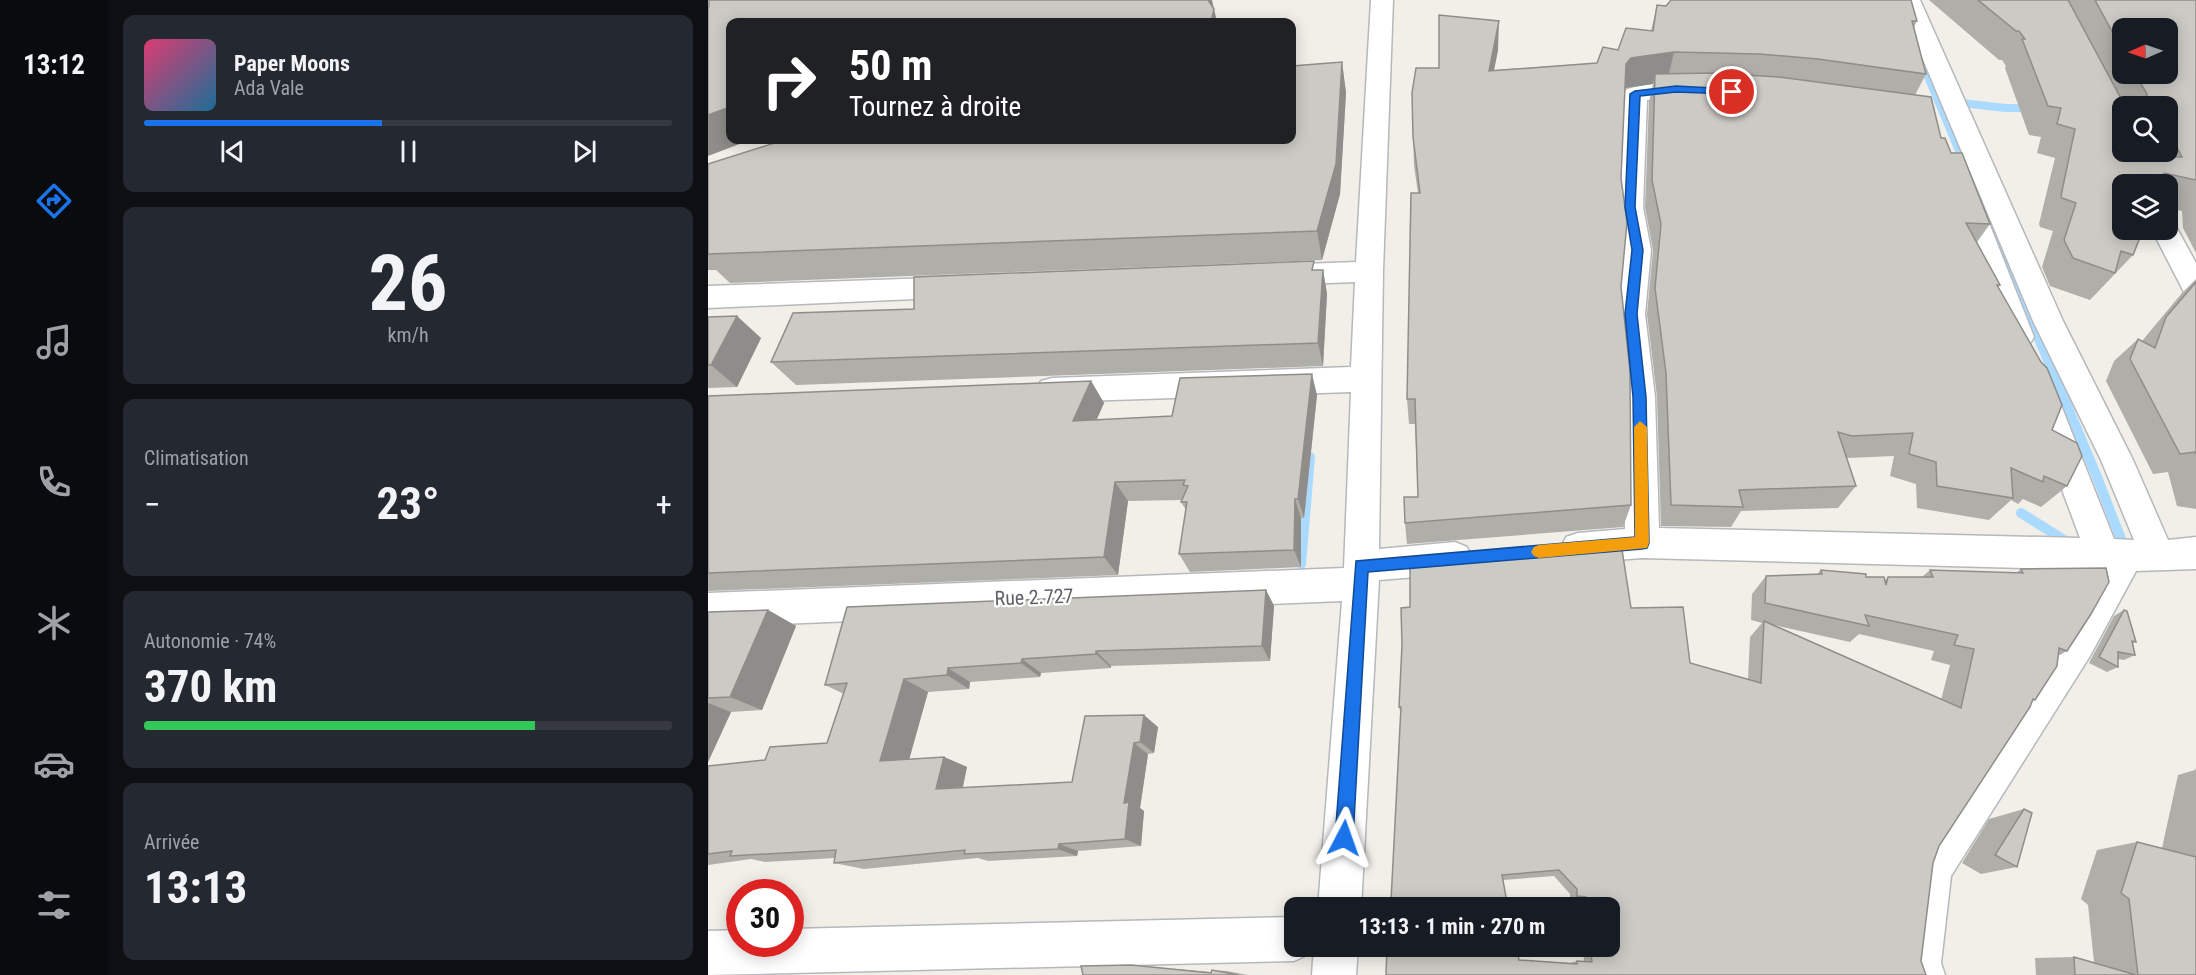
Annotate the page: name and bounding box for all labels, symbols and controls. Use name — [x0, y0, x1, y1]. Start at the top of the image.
north arrow — [2112, 18, 2178, 84]
map controls — [2112, 18, 2178, 240]
text: 50 m — [849, 41, 932, 90]
icon: right — [750, 42, 828, 120]
text: 13:12 — [23, 49, 85, 81]
text: Paper Moons — [234, 51, 350, 76]
pin — [1706, 66, 1757, 117]
icon: arrive — [1715, 75, 1748, 108]
text: Ada Vale — [234, 76, 304, 100]
text: Tournez à droite — [849, 91, 1021, 123]
button: search — [2112, 96, 2178, 162]
icon: previous — [216, 135, 249, 168]
icon: pause — [392, 135, 425, 168]
icon: next — [568, 135, 601, 168]
button: layers — [2112, 174, 2178, 240]
icon: directions — [33, 180, 75, 222]
text: 26 — [369, 238, 447, 329]
icon: music — [33, 321, 75, 363]
text: km/h — [387, 323, 429, 347]
text: Climatisation — [144, 446, 249, 470]
icon: phone — [33, 461, 75, 503]
text: 23° — [377, 477, 440, 530]
text: − — [144, 485, 161, 524]
text: + — [656, 485, 672, 524]
street label: Rue 2.727 — [994, 584, 1074, 610]
icon: climate — [33, 602, 75, 644]
text: Autonomie · 74% — [144, 629, 276, 653]
text: 370 km — [144, 660, 277, 713]
icon: car — [33, 743, 75, 785]
position arrow — [1312, 806, 1376, 870]
text: Arrivée — [144, 830, 200, 854]
text: 13:13 — [144, 861, 247, 914]
speed limit sign: 30 — [726, 879, 804, 957]
icon: filters — [33, 884, 75, 926]
text: 13:13 · 1 min · 270 m — [1359, 914, 1545, 939]

